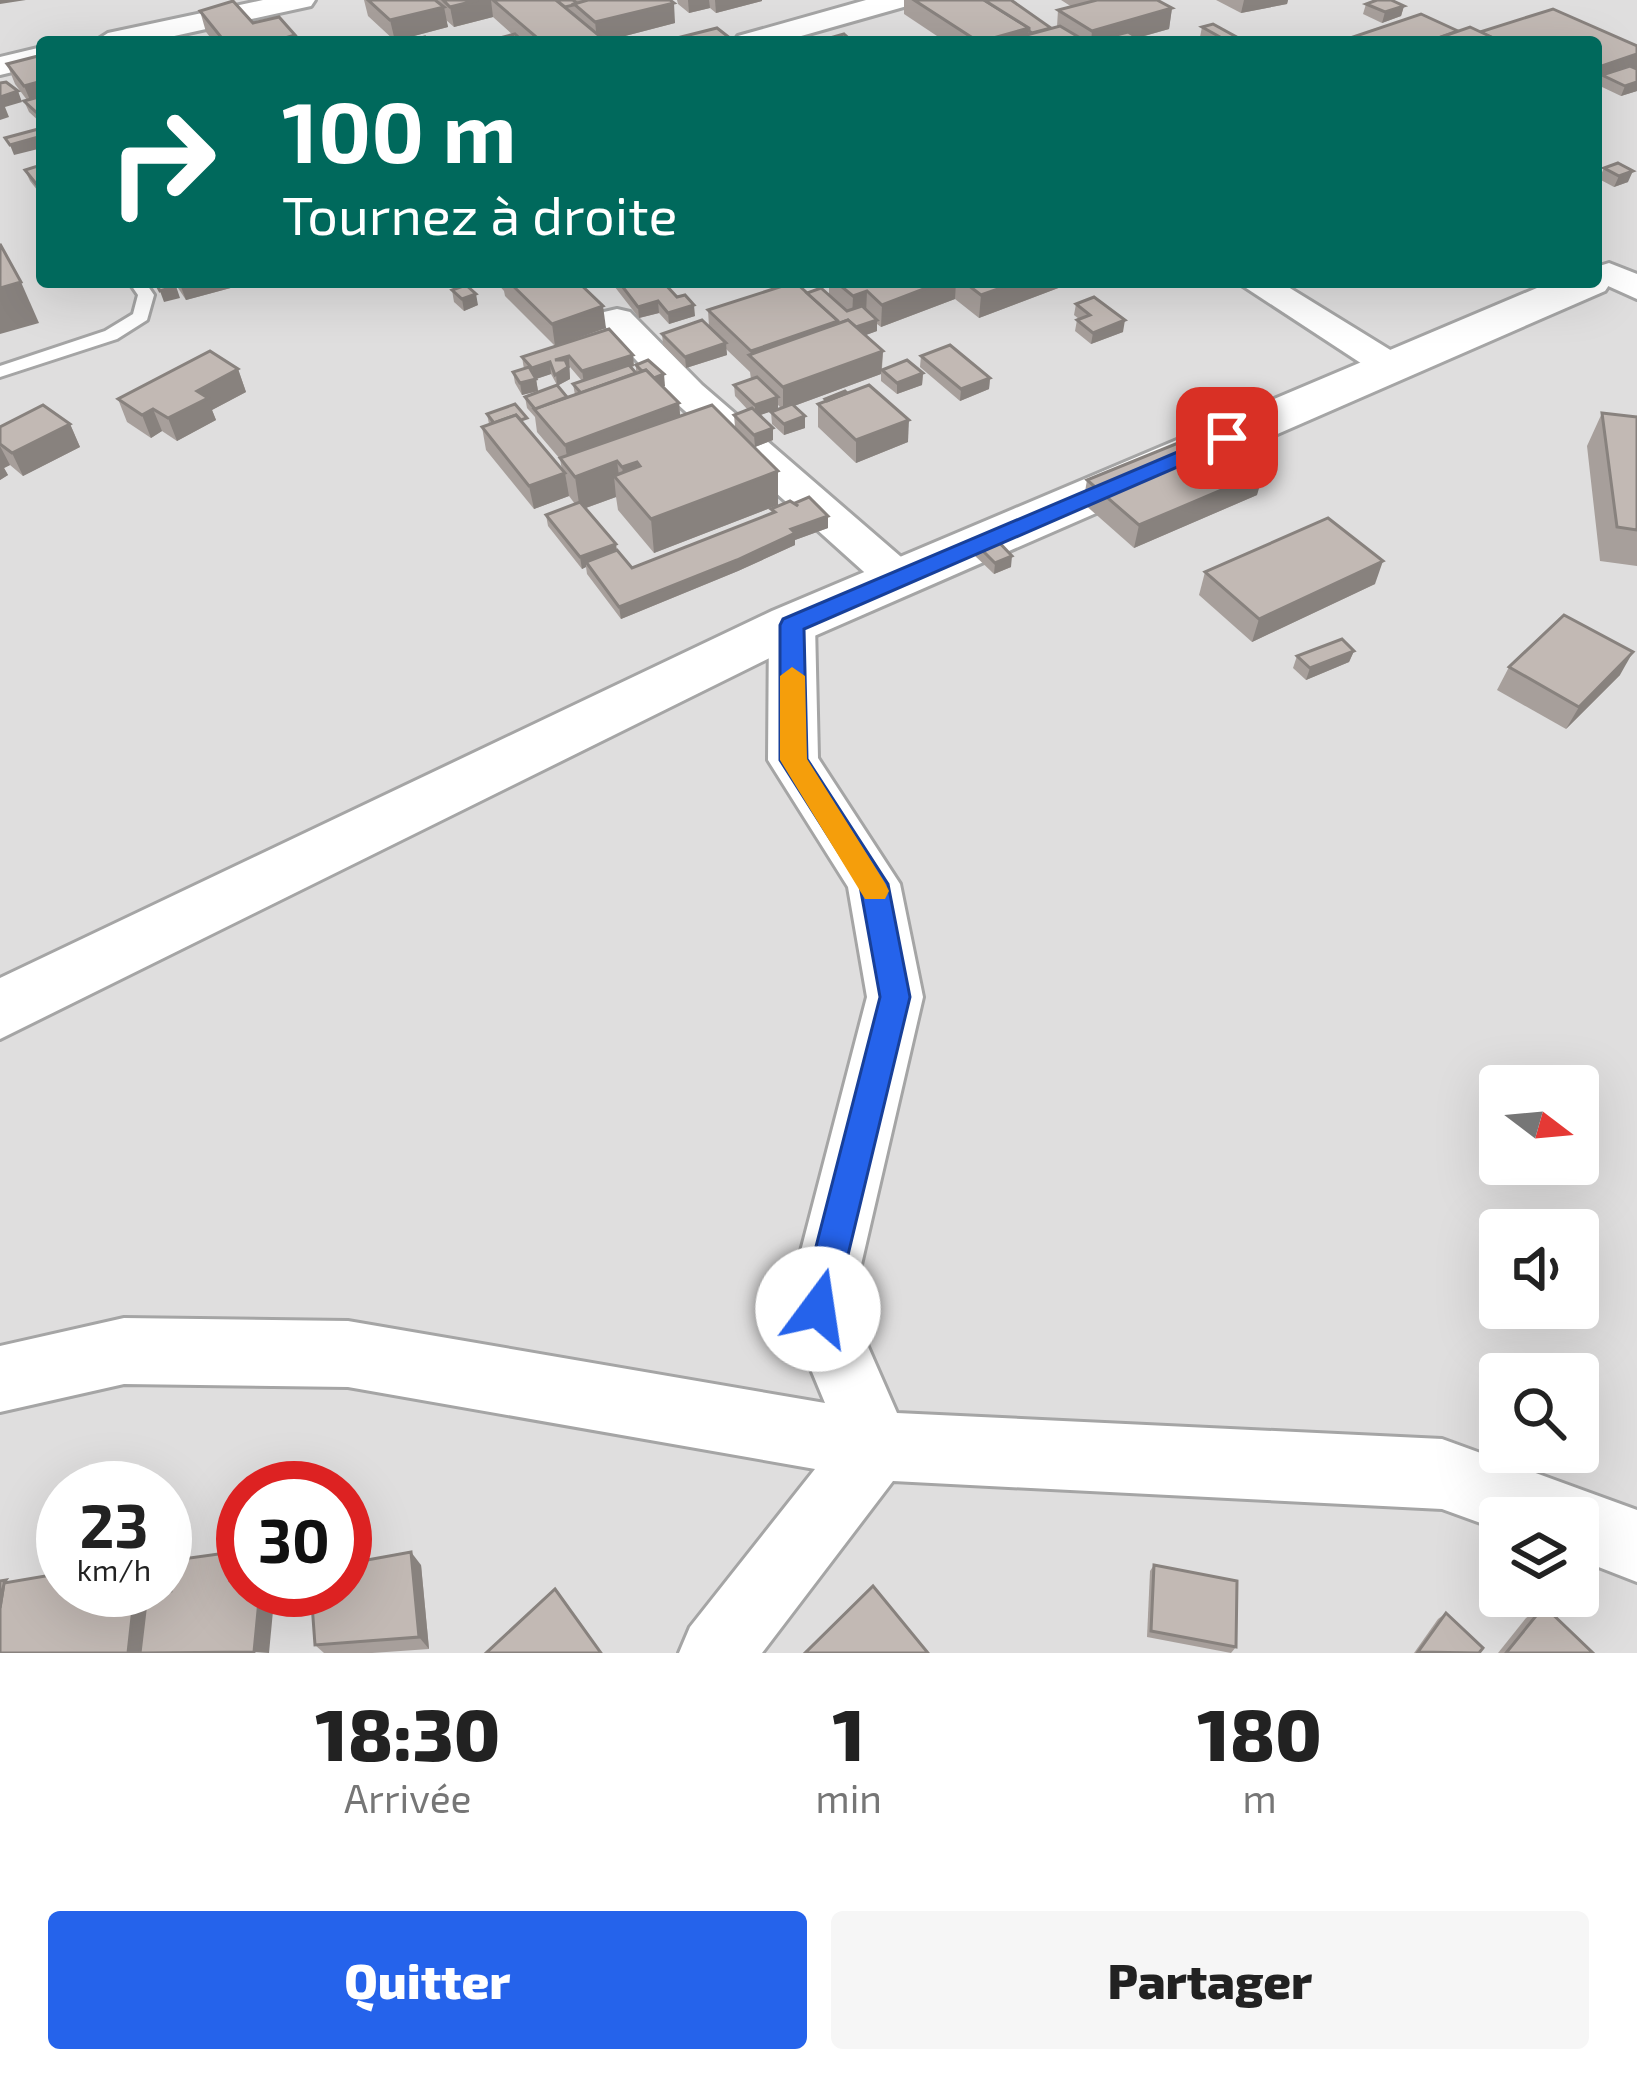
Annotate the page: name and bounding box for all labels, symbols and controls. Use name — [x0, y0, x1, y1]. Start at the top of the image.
text: 100 m — [282, 79, 516, 180]
icon: right — [84, 84, 240, 240]
text: Tournez à droite — [282, 181, 678, 246]
pin — [1176, 387, 1278, 489]
icon: arrive — [1194, 405, 1260, 471]
north arrow — [1479, 1065, 1599, 1185]
map controls — [1479, 1065, 1599, 1617]
button: sound — [1479, 1209, 1599, 1329]
position arrow — [755, 1246, 881, 1372]
button: search — [1479, 1353, 1599, 1473]
speed limit sign: 30 — [216, 1461, 372, 1617]
text: 23 — [80, 1488, 148, 1560]
button: layers — [1479, 1497, 1599, 1617]
text: km/h — [77, 1551, 151, 1587]
text: 18:30 — [315, 1689, 500, 1775]
text: 1 — [833, 1689, 865, 1775]
text: 180 — [1197, 1689, 1322, 1775]
text: Arrivée — [344, 1774, 472, 1821]
text: min — [816, 1774, 882, 1821]
text: m — [1242, 1774, 1277, 1821]
button: Quitter — [48, 1911, 807, 2049]
button: Partager — [831, 1911, 1589, 2049]

